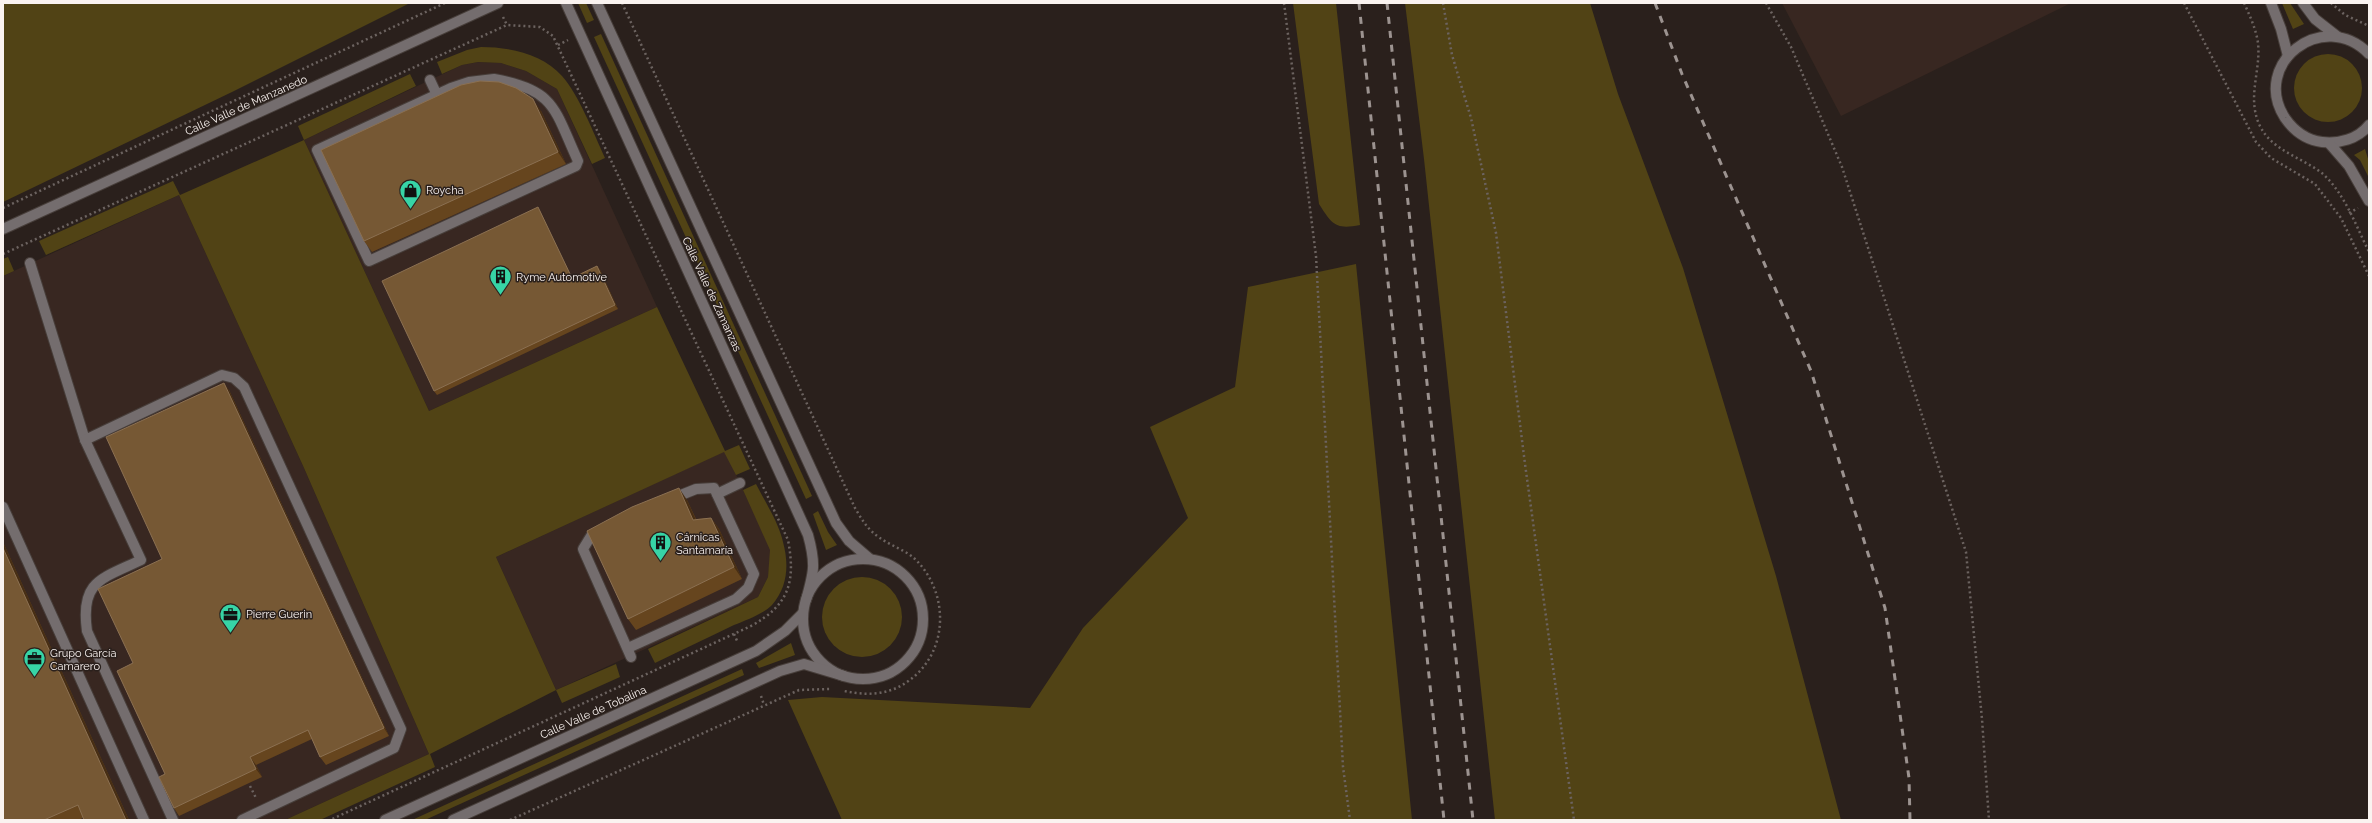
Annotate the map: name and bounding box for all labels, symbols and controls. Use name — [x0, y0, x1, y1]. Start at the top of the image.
street label: Calle Valle de Manzanedo — [183, 72, 310, 138]
shop icon: Roycha — [397, 177, 423, 210]
place label: Roycha — [426, 184, 464, 197]
street label: Calle Valle de Zamanzas — [679, 235, 744, 354]
building icon: Ryme Automotive — [488, 264, 514, 297]
place label: Ryme Automotive — [516, 271, 607, 284]
building icon: Cárnicas Santamaría — [647, 530, 673, 563]
place label: Cárnicas Santamaría — [676, 531, 733, 557]
office icon: Pierre Guerin — [218, 601, 244, 634]
place label: Pierre Guerin — [246, 608, 312, 621]
office icon: Grupo García Camarero — [21, 646, 47, 679]
place label: Grupo García Camarero — [50, 647, 116, 673]
street label: Calle Valle de Tobalina — [538, 683, 648, 742]

